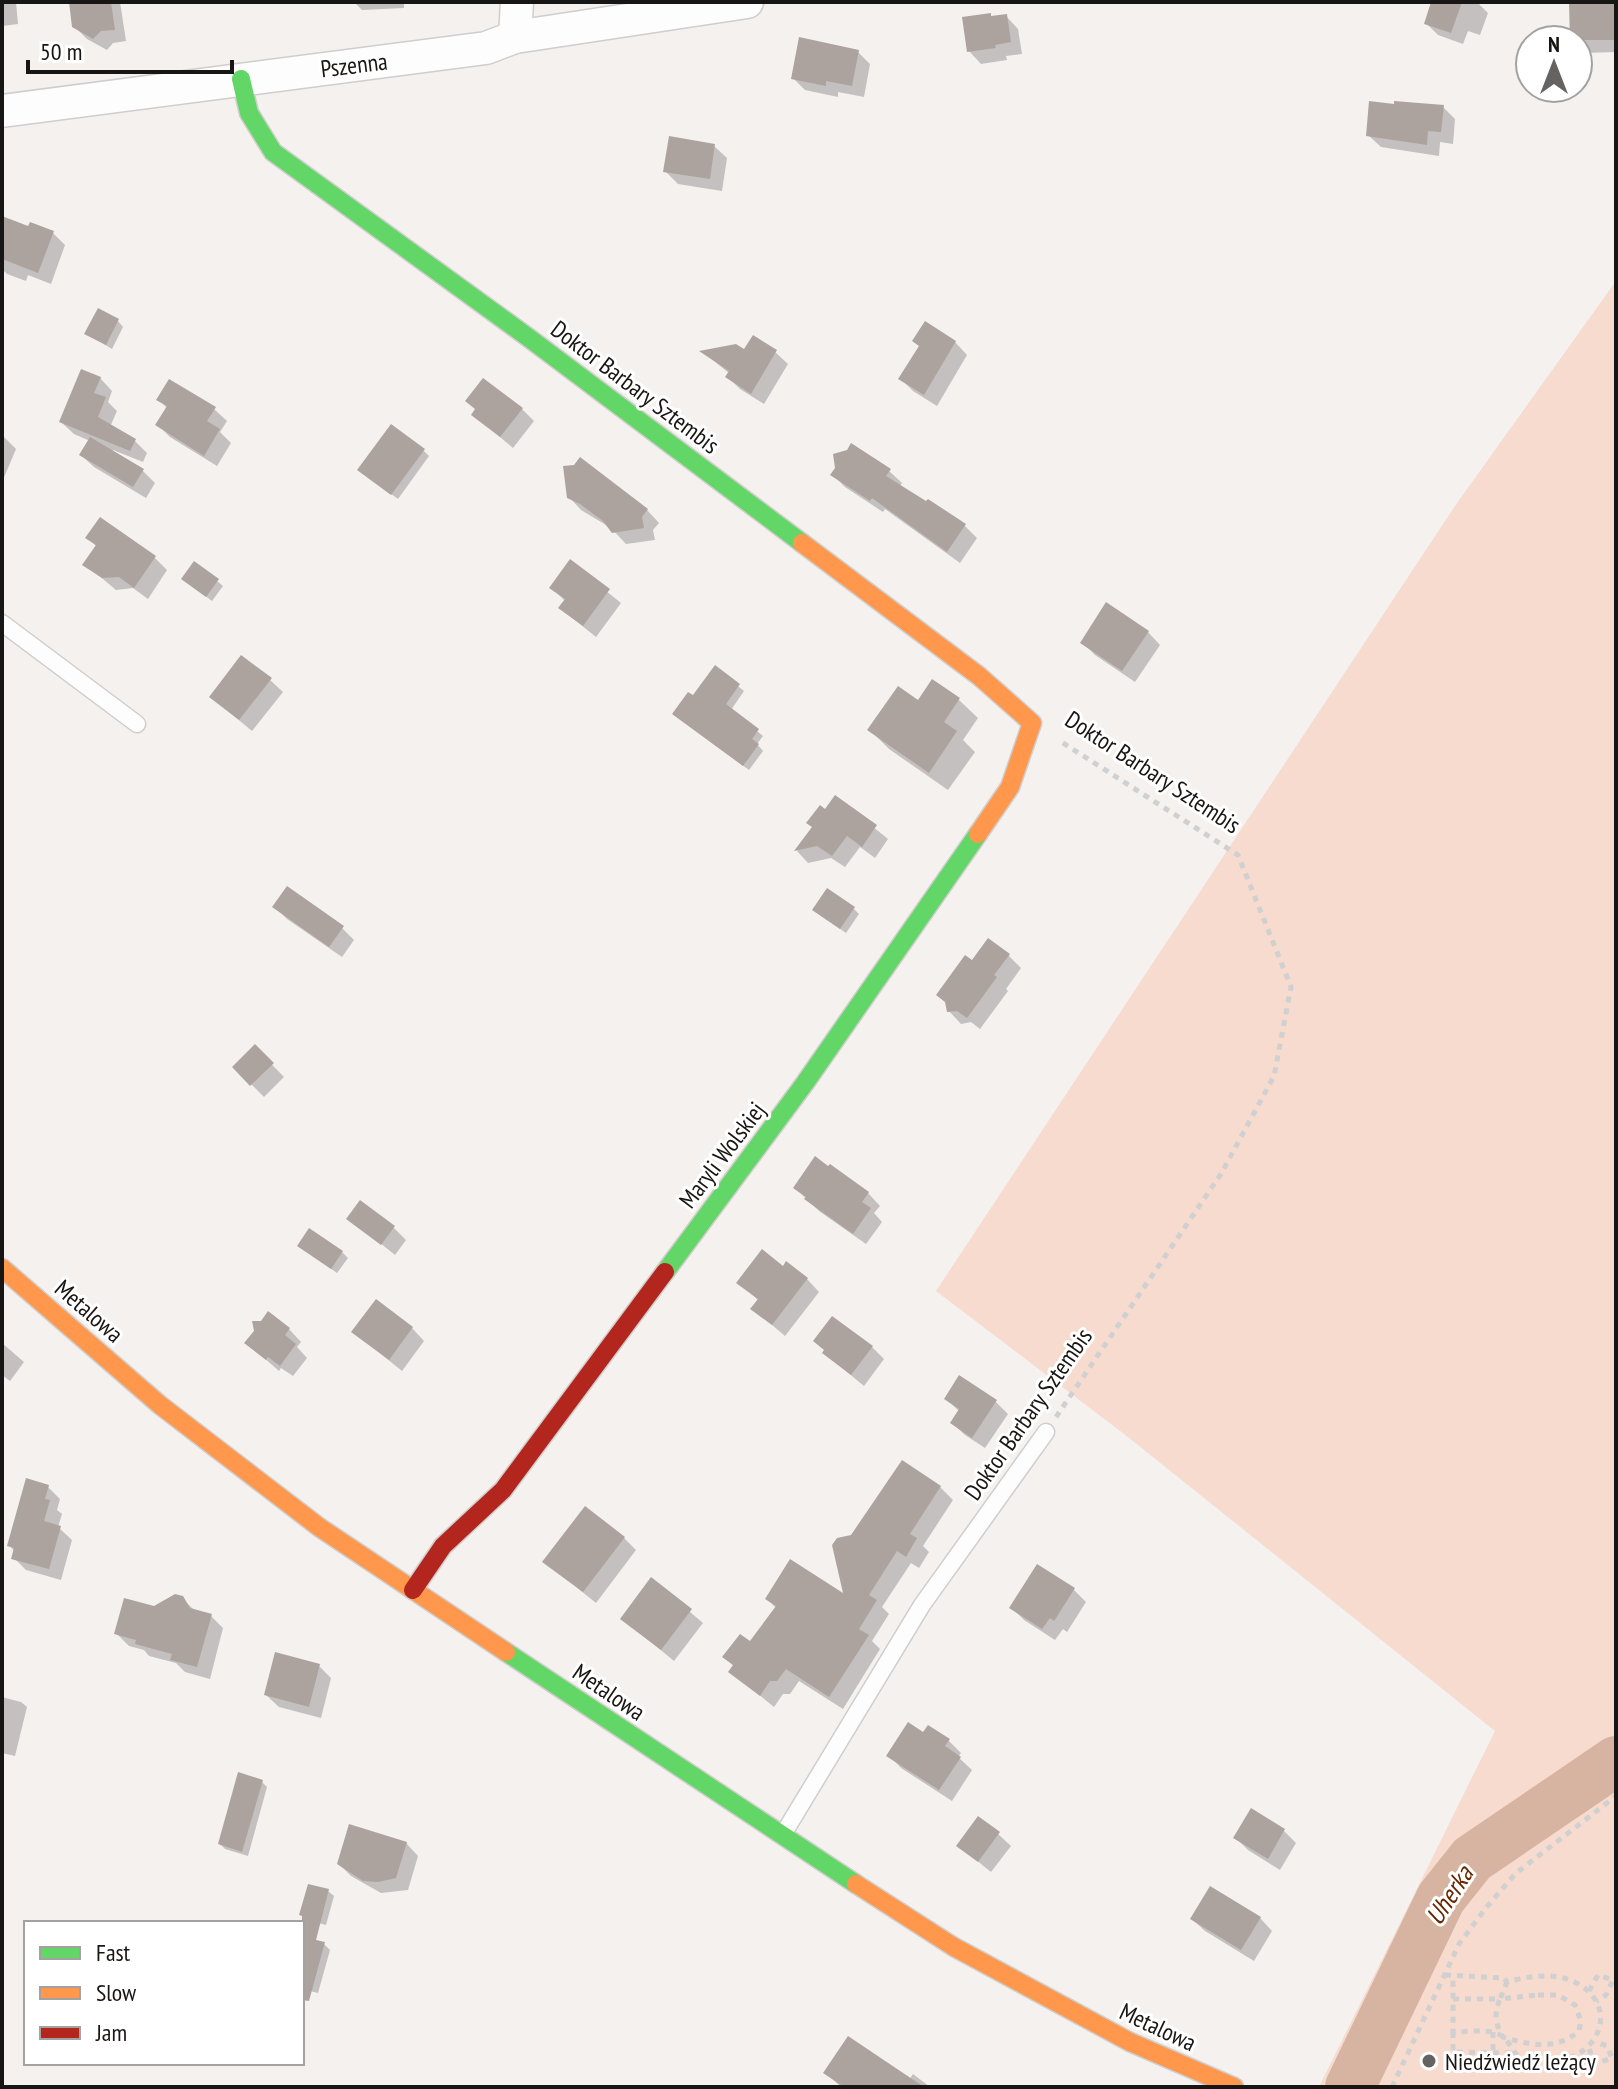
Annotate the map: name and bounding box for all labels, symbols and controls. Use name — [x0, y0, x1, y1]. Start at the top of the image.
scale bar — [28, 24, 232, 74]
north arrow — [1514, 24, 1594, 104]
text: N — [1548, 30, 1560, 58]
text: 50 m — [40, 36, 82, 67]
street label: Pszenna — [319, 46, 389, 84]
street label: Doktor Barbary Sztembis — [545, 314, 725, 460]
street label: Doktor Barbary Sztembis — [1060, 704, 1246, 840]
street label: Maryli Wolskiej — [672, 1096, 772, 1214]
street label: Metalowa — [48, 1273, 130, 1349]
street label: Doktor Barbary Sztembis — [957, 1322, 1099, 1506]
street label: Metalowa — [567, 1657, 651, 1727]
water label: Uherka — [1418, 1858, 1481, 1931]
legend — [24, 1921, 304, 2065]
text: Fast — [96, 1937, 131, 1968]
text: Slow — [96, 1977, 137, 2008]
street label: Metalowa — [1115, 1996, 1201, 2058]
text: Jam — [95, 2017, 127, 2048]
place label: Niedźwiedź leżący — [1445, 2046, 1596, 2077]
marker: Niedźwiedź leżący — [1420, 2052, 1438, 2070]

